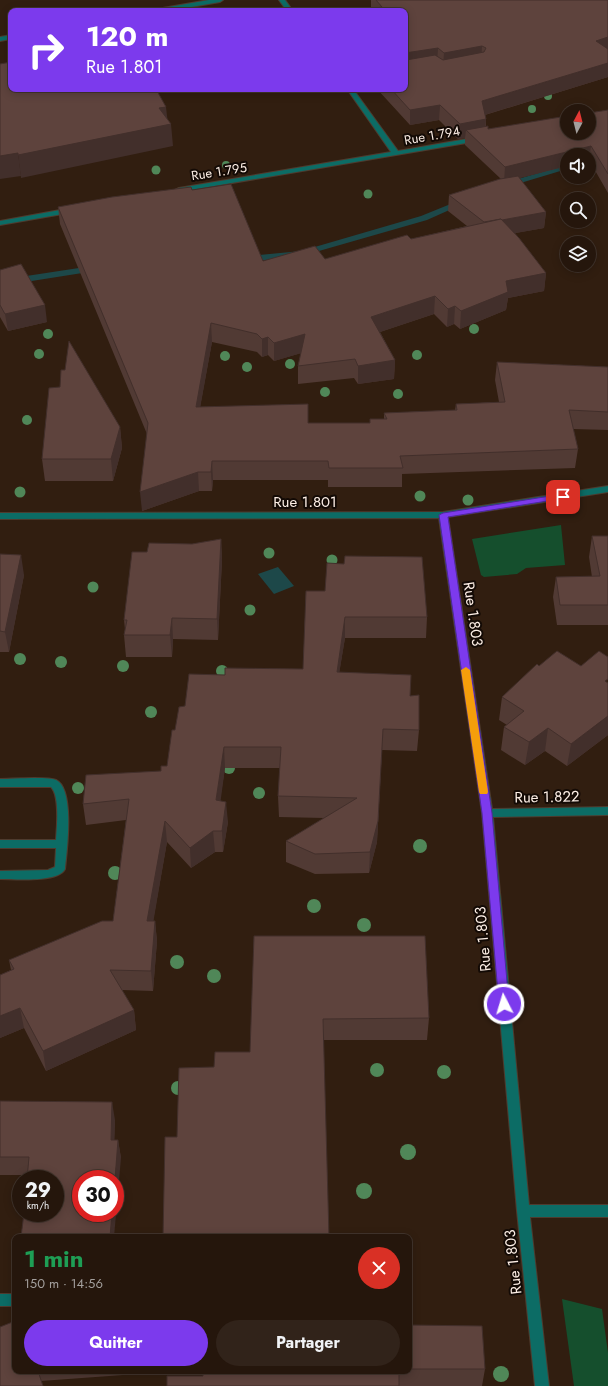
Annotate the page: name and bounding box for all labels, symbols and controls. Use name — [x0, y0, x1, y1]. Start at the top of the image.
text: 120 m — [86, 16, 169, 57]
icon: right — [20, 24, 72, 76]
text: Rue 1.801 — [86, 54, 162, 80]
north arrow — [560, 104, 596, 140]
map controls — [560, 104, 596, 272]
street label: Rue 1.794 — [403, 121, 462, 150]
button: sound — [560, 148, 596, 184]
street label: Rue 1.795 — [190, 158, 248, 185]
button: search — [560, 192, 596, 228]
button: layers — [560, 236, 596, 272]
pin — [546, 480, 580, 514]
icon: arrive — [552, 486, 574, 508]
street label: Rue 1.801 — [273, 491, 337, 513]
street label: Rue 1.803 — [458, 580, 488, 648]
street label: Rue 1.822 — [514, 785, 580, 809]
street label: Rue 1.803 — [469, 906, 497, 972]
position arrow — [483, 983, 525, 1025]
speed limit sign: 30 — [72, 1170, 124, 1222]
text: 29 — [25, 1176, 51, 1205]
text: km/h — [27, 1198, 49, 1213]
street label: Rue 1.803 — [499, 1228, 527, 1296]
text: 1 min — [24, 1241, 84, 1276]
button: close — [358, 1247, 400, 1289]
text: 150 m · 14:56 — [24, 1274, 103, 1293]
button: Quitter — [24, 1320, 208, 1366]
button: Partager — [216, 1320, 400, 1366]

